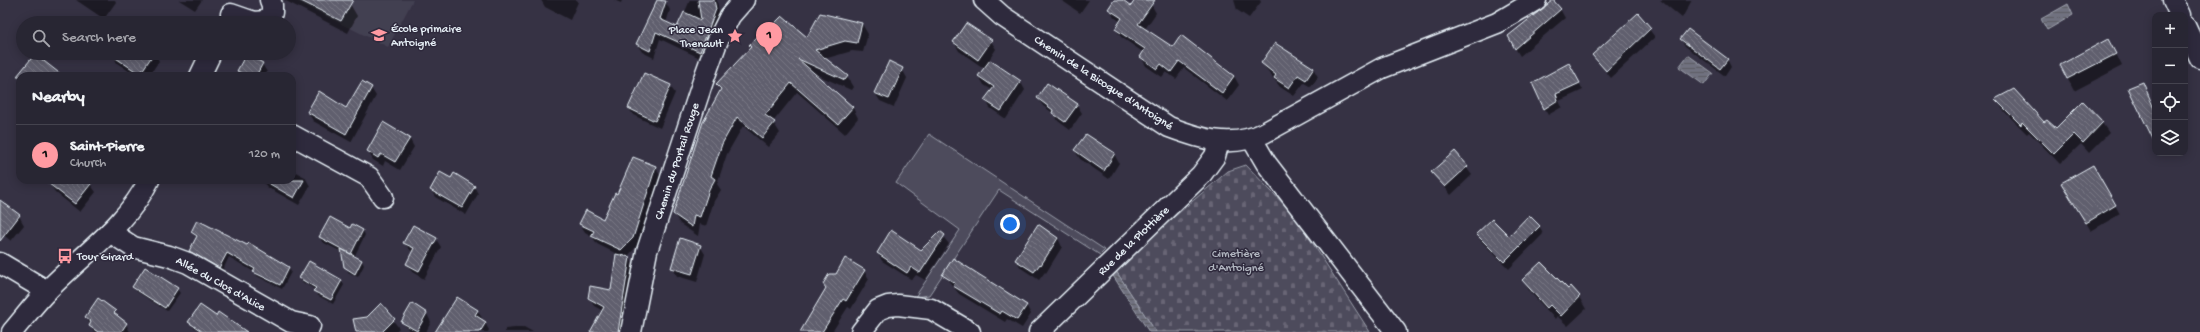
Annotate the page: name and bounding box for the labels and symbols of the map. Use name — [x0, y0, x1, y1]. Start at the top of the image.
pin: 1 — [756, 22, 782, 55]
place label: École primaire Antoigné — [391, 23, 462, 51]
place label: Place Jean Thenault — [668, 24, 724, 52]
school or university icon: École primaire Antoigné — [370, 26, 388, 44]
place icon: Place Jean Thenault — [726, 27, 744, 45]
street label: Chemin de la Bicoque d'Antoigné — [1031, 33, 1176, 134]
street label: Chemin du Portail Rouge — [652, 101, 704, 222]
street label: Rue de la Plottière — [1096, 203, 1174, 279]
your location — [1000, 214, 1020, 234]
bus stop icon: Tour Girard — [56, 247, 74, 265]
park label: Cimetière d'Antoigné — [1208, 248, 1264, 276]
place label: Tour Girard — [76, 251, 134, 265]
street label: Allée du Clos d'ALice — [173, 254, 268, 316]

